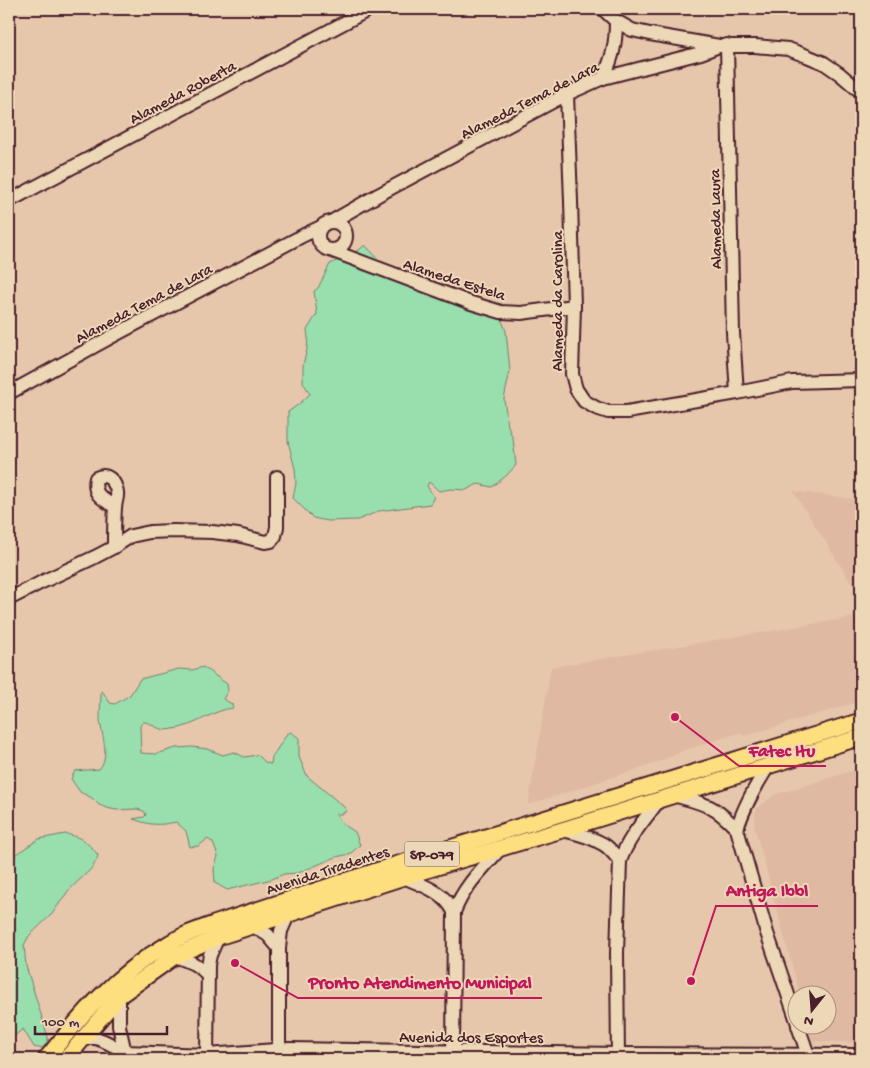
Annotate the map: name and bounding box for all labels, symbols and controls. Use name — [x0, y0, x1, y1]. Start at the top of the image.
street label: Alameda Roberta — [127, 57, 241, 130]
street label: Alameda Tema de Lara — [458, 58, 604, 145]
street label: Alameda Laura — [707, 168, 728, 269]
street label: Alameda da Carolina — [550, 230, 569, 371]
street label: Alameda Estela — [400, 256, 509, 307]
street label: Alameda Tema de Lara — [73, 260, 217, 349]
callout: Fatec Itu — [739, 733, 826, 766]
text: Fatec Itu — [748, 742, 816, 763]
road number: SP-079 — [404, 842, 460, 866]
street label: Avenida Tiradentes — [264, 843, 393, 901]
callout: Antiga Ibbl — [716, 873, 818, 906]
text: Antiga Ibbl — [725, 882, 808, 903]
callout: Pronto Atendimento Municipal — [298, 965, 542, 998]
text: Pronto Atendimento Municipal — [307, 974, 532, 995]
north arrow — [788, 986, 838, 1036]
scale bar — [35, 1003, 168, 1035]
text: N — [802, 1011, 816, 1030]
text: 100 m — [41, 1014, 80, 1032]
street label: Avenida dos Esportes — [399, 1030, 544, 1049]

